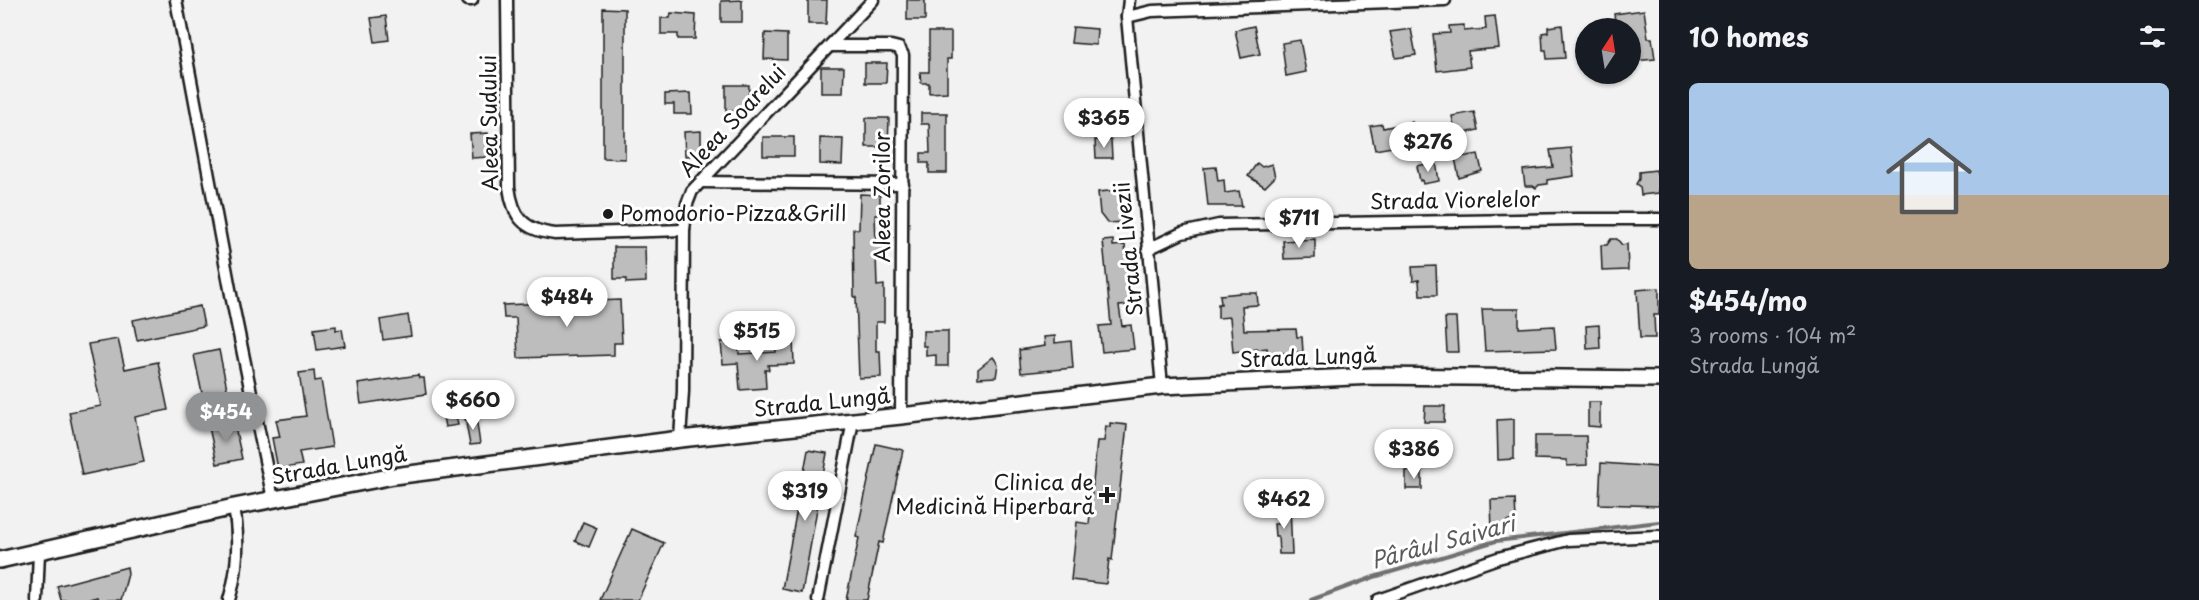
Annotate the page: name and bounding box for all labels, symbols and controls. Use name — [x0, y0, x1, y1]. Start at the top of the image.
text: 10 homes — [1689, 17, 1809, 56]
north arrow — [1575, 18, 1641, 84]
map controls — [1575, 18, 1641, 84]
icon: filters — [2136, 20, 2169, 53]
street label: Aleea Sudului — [471, 55, 505, 191]
street label: Aleea Soarelui — [671, 56, 792, 183]
pin: $365 — [1068, 98, 1140, 149]
text: $365 — [1078, 102, 1130, 132]
pin: $276 — [1392, 122, 1464, 173]
icon: home — [1875, 122, 1983, 230]
text: $276 — [1403, 126, 1453, 156]
street label: Aleea Zorilor — [865, 131, 897, 263]
street label: Strada Livezii — [1104, 180, 1150, 318]
street label: Strada Viorelelor — [1369, 182, 1541, 216]
place label: Pomodorio-Pizza&Grill — [620, 196, 846, 228]
pin: $711 — [1263, 198, 1335, 249]
text: $711 — [1279, 202, 1319, 232]
marker: Pomodorio-Pizza&Grill — [601, 207, 615, 221]
pin: $484 — [531, 277, 603, 328]
text: $484 — [541, 281, 593, 311]
text: $454/mo — [1689, 281, 1807, 320]
pin: $515 — [721, 311, 793, 362]
text: $515 — [733, 315, 781, 345]
text: 3 rooms · 104 m² — [1689, 320, 1856, 350]
street label: Strada Lungă — [1239, 338, 1377, 374]
text: Strada Lungă — [1689, 350, 1819, 380]
street label: Strada Lungă — [752, 378, 892, 424]
pin: $660 — [437, 380, 509, 431]
text: $660 — [446, 384, 500, 414]
pin: $454 — [190, 392, 262, 443]
text: $454 — [200, 396, 252, 426]
pin: $386 — [1378, 429, 1450, 480]
text: $386 — [1388, 433, 1440, 463]
street label: Strada Lungă — [268, 436, 409, 492]
place label: Clinica de Medicină Hiperbară — [895, 465, 1094, 521]
pin: $319 — [769, 471, 841, 522]
text: $319 — [782, 475, 828, 505]
pin: $462 — [1248, 479, 1320, 530]
text: $462 — [1257, 483, 1311, 513]
marker: Clinica de Medicină Hiperbară — [1098, 486, 1116, 504]
water label: Pârâul Saivari — [1367, 505, 1522, 576]

